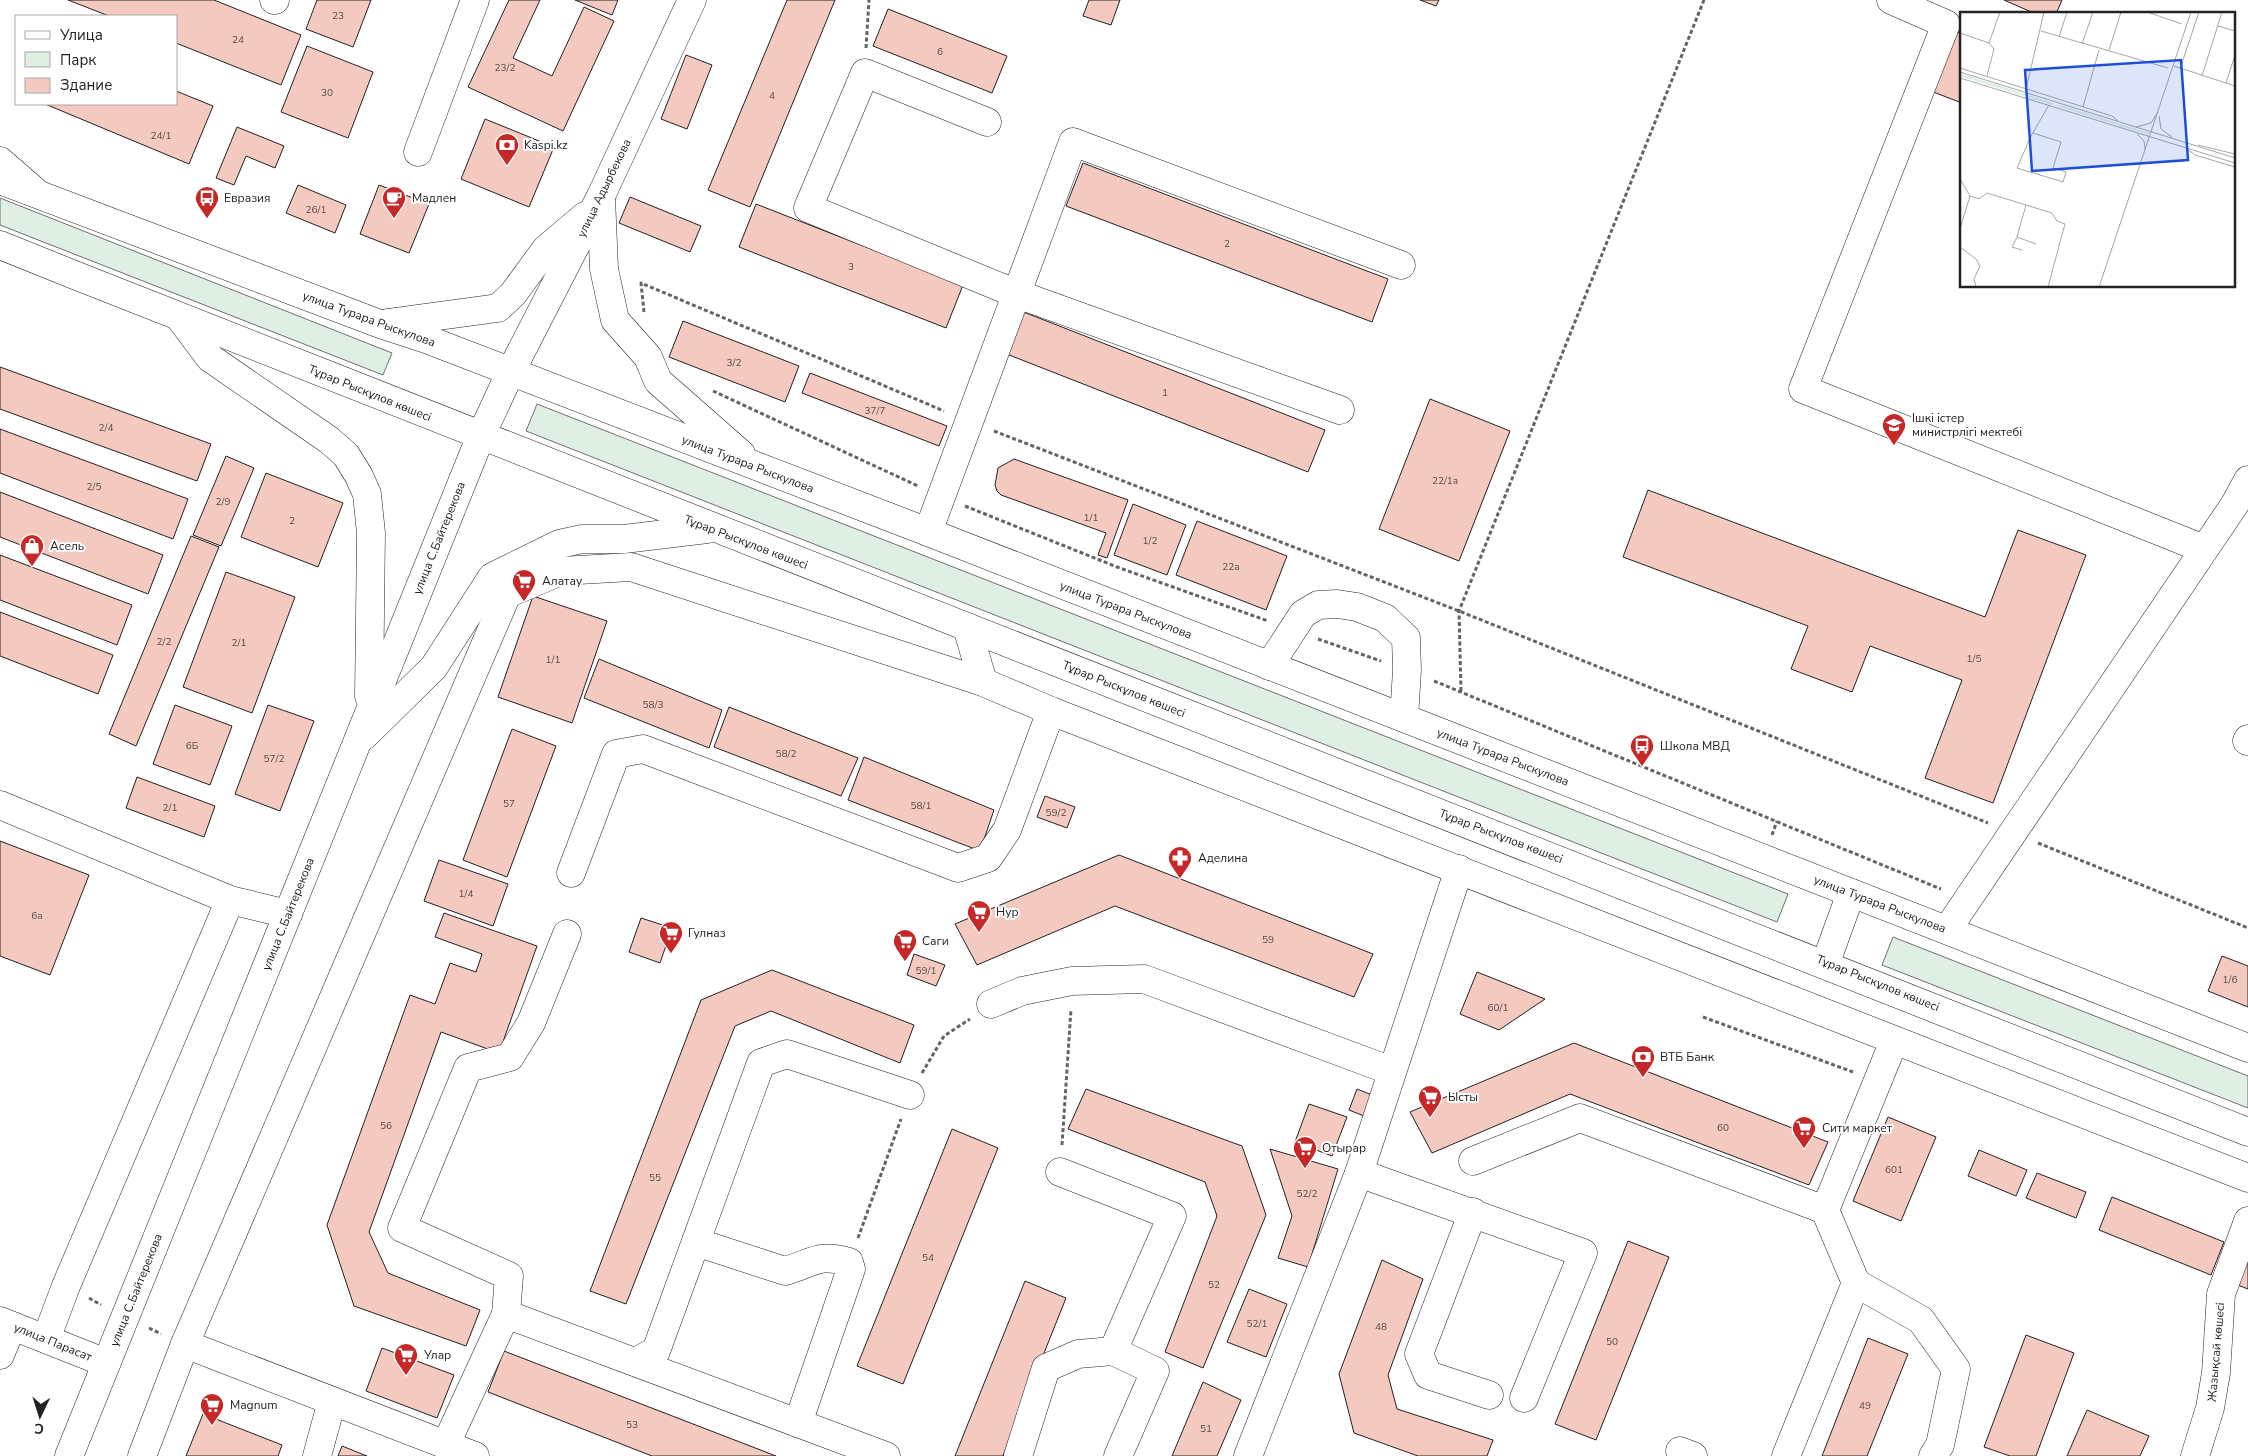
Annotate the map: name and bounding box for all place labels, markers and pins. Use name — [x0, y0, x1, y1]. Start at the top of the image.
bank icon: Kaspi.kz — [494, 132, 520, 166]
place label: Kaspi.kz — [524, 137, 568, 153]
bus stop icon: Евразия — [194, 185, 220, 219]
cafe icon: Мадлен — [381, 185, 407, 219]
place label: Евразия — [224, 190, 271, 206]
place label: Мадлен — [412, 190, 456, 206]
place label: Ішкі істер министрлігі мектебі — [1912, 410, 2022, 440]
school or university icon: Ішкі істер министрлігі мектебі — [1881, 412, 1907, 446]
shop icon: Асель — [19, 533, 45, 567]
place label: Асель — [50, 538, 84, 554]
supermarket icon: Алатау — [511, 568, 537, 602]
place label: Алатау — [542, 573, 583, 589]
bus stop icon: Школа МВД — [1629, 733, 1655, 767]
place label: Школа МВД — [1660, 738, 1730, 754]
pharmacy icon: Аделина — [1167, 845, 1193, 879]
place label: Аделина — [1198, 850, 1248, 866]
supermarket icon: Нур — [966, 899, 992, 933]
place label: Нур — [996, 904, 1019, 920]
supermarket icon: Гулназ — [658, 920, 684, 954]
place label: Гулназ — [688, 925, 726, 941]
supermarket icon: Саги — [892, 928, 918, 962]
place label: Саги — [922, 933, 949, 949]
bank icon: ВТБ Банк — [1630, 1044, 1656, 1078]
place label: ВТБ Банк — [1660, 1049, 1715, 1065]
supermarket icon: Ысты — [1417, 1084, 1443, 1118]
place label: Ысты — [1448, 1089, 1478, 1105]
supermarket icon: Сити маркет — [1791, 1115, 1817, 1149]
place label: Сити маркет — [1822, 1120, 1893, 1136]
supermarket icon: Отырар — [1292, 1135, 1318, 1169]
place label: Отырар — [1322, 1140, 1366, 1156]
supermarket icon: Улар — [393, 1342, 419, 1376]
place label: Улар — [423, 1347, 451, 1363]
supermarket icon: Magnum — [199, 1392, 225, 1426]
place label: Magnum — [230, 1397, 277, 1413]

